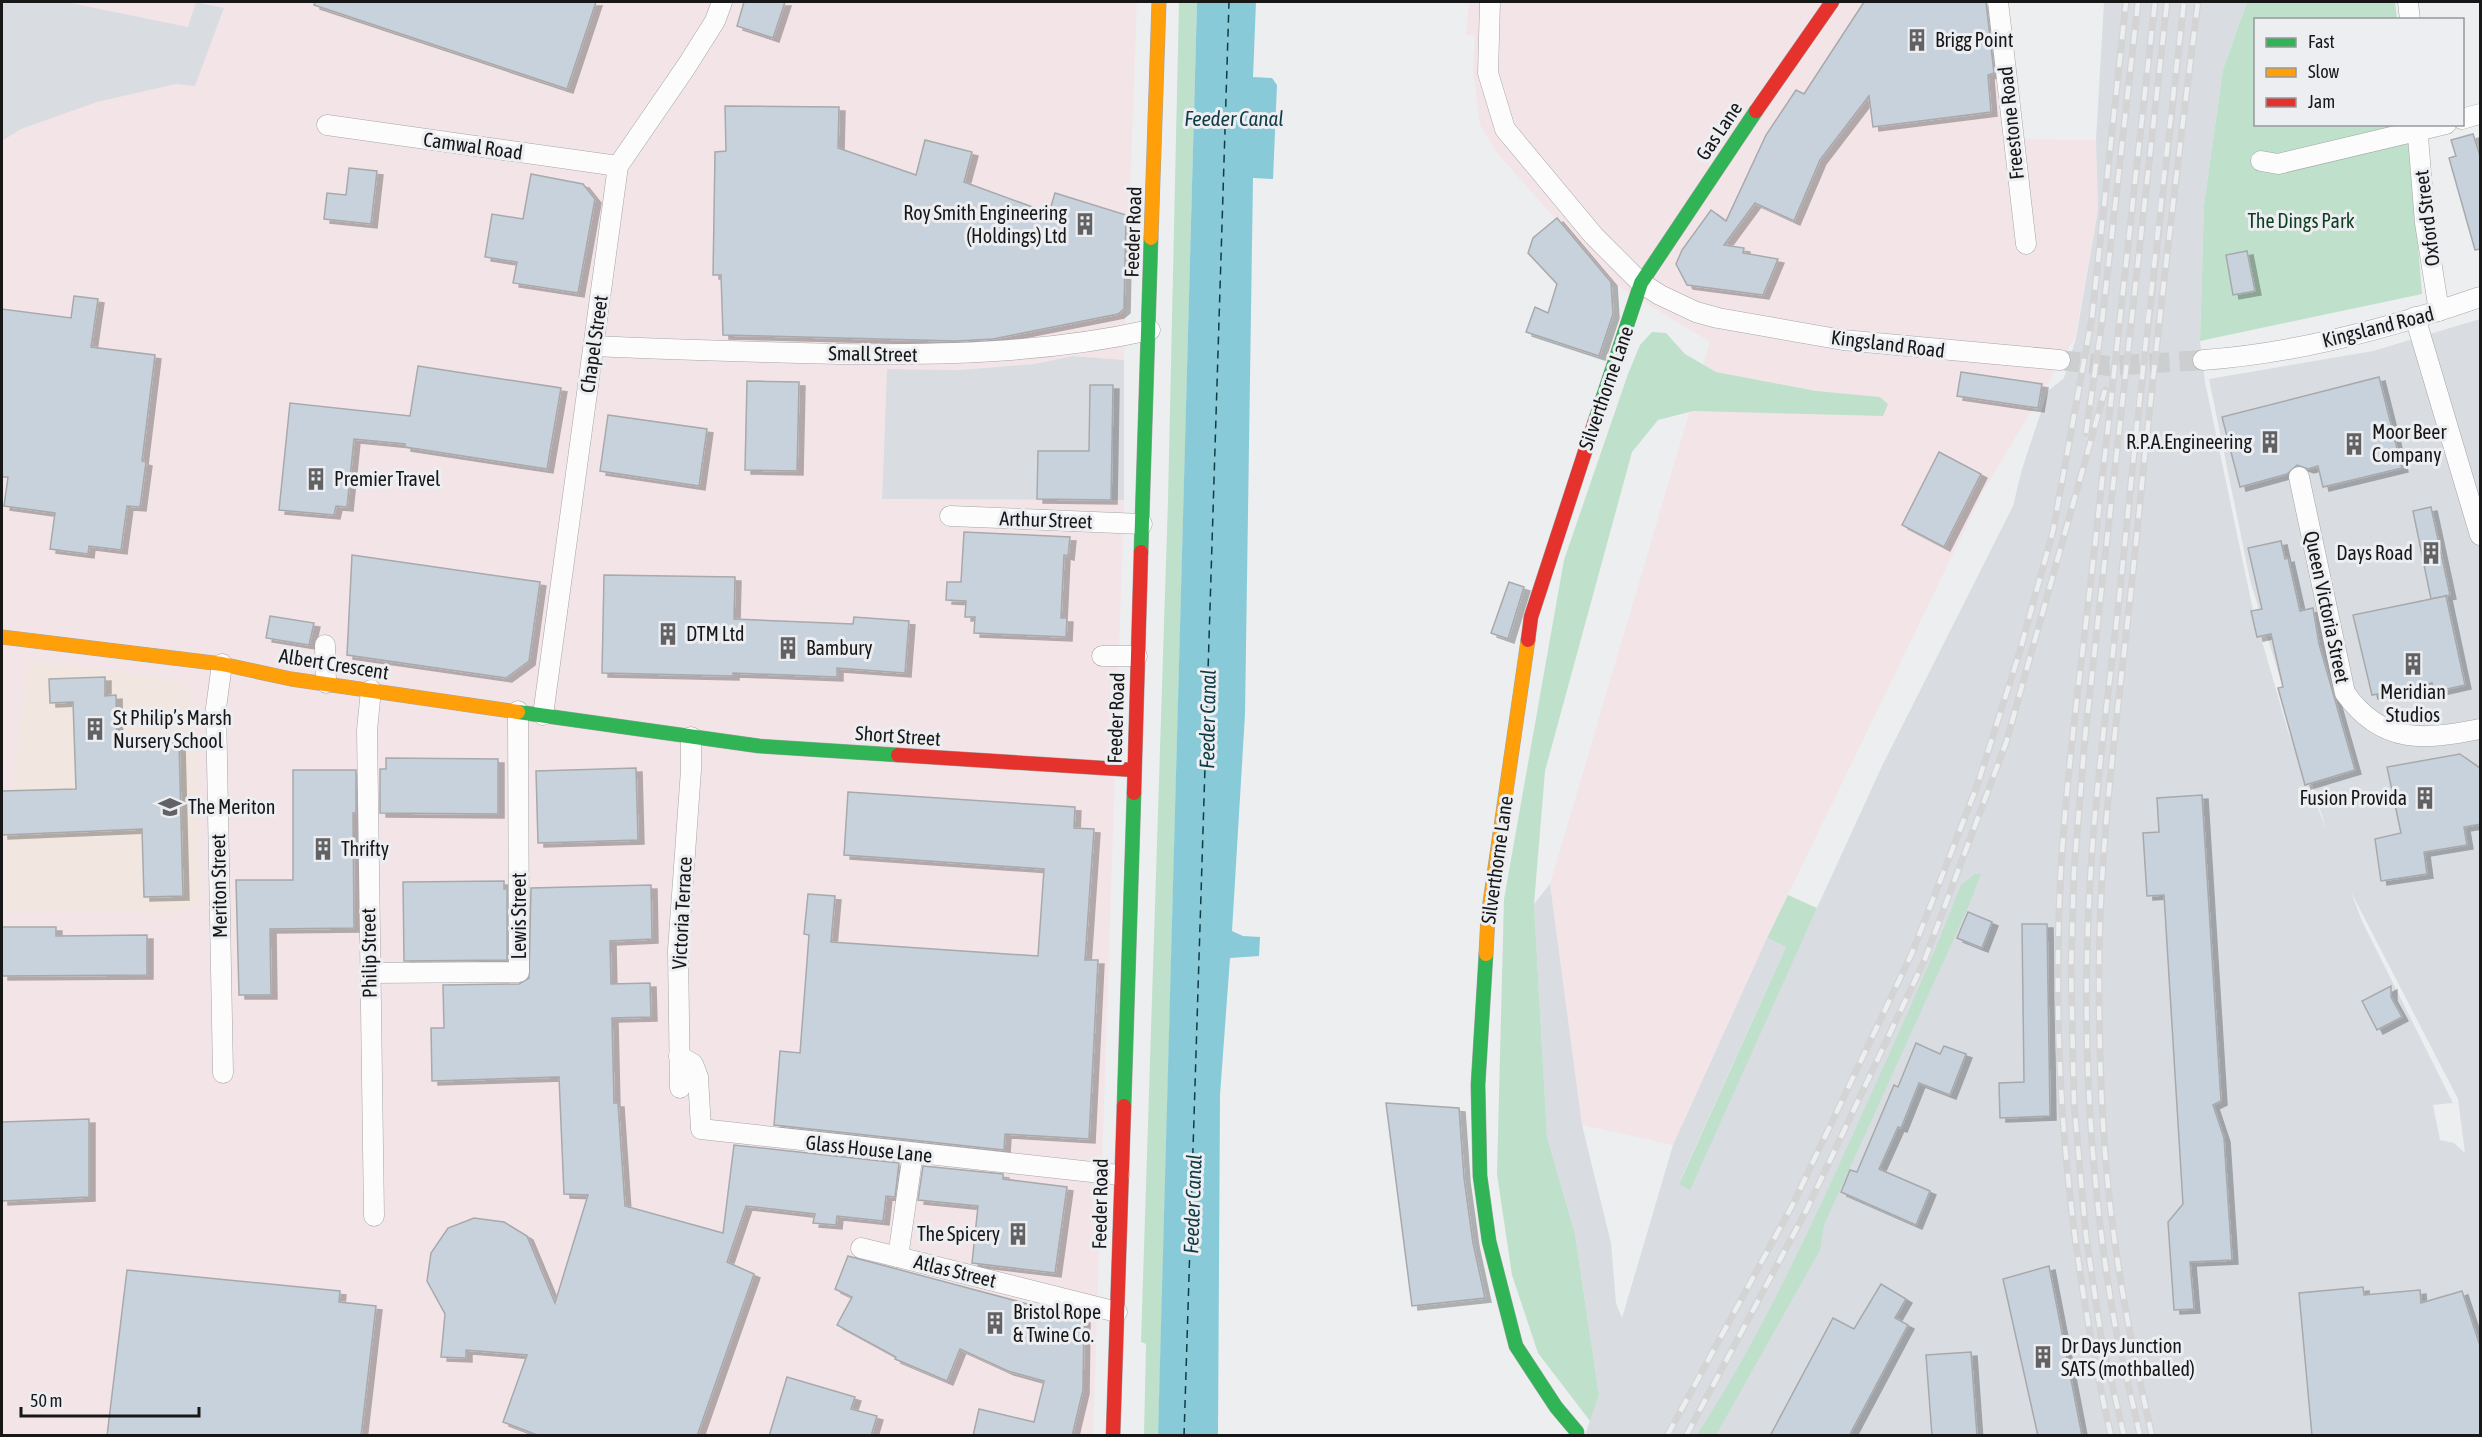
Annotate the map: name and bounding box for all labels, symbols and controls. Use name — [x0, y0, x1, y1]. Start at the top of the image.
legend — [2254, 18, 2464, 126]
building icon: Brigg Point — [1904, 27, 1930, 53]
place label: Brigg Point — [1935, 28, 2014, 51]
text: Fast — [2308, 31, 2335, 52]
text: Slow — [2308, 61, 2339, 82]
street label: Freestone Road — [1993, 65, 2028, 181]
text: Jam — [2308, 91, 2335, 112]
street label: Gas Lane — [1691, 97, 1746, 164]
water label: Feeder Canal — [1184, 106, 1284, 130]
street label: Camwal Road — [422, 127, 524, 164]
street label: Oxford Street — [2409, 168, 2444, 267]
street label: Feeder Road — [1119, 186, 1146, 278]
place label: Roy Smith Engineering (Holdings) Ltd — [903, 201, 1067, 247]
park label: The Dings Park — [2247, 209, 2355, 232]
building icon: Roy Smith Engineering (Holdings) Ltd — [1072, 211, 1098, 237]
street label: Chapel Street — [575, 293, 612, 394]
street label: Kingsland Road — [2320, 302, 2436, 352]
street label: Silverthorne Lane — [1574, 323, 1637, 453]
street label: Kingsland Road — [1830, 325, 1946, 362]
street label: Small Street — [828, 341, 918, 366]
place label: Moor Beer Company — [2372, 420, 2447, 466]
building icon: R.P.A.Engineering — [2257, 429, 2283, 455]
place label: R.P.A.Engineering — [2126, 430, 2252, 453]
building icon: Moor Beer Company — [2341, 431, 2367, 457]
building icon: Premier Travel — [303, 466, 329, 492]
place label: Premier Travel — [334, 467, 441, 490]
street label: Arthur Street — [999, 506, 1093, 533]
street label: Queen Victoria Street — [2300, 529, 2355, 685]
building icon: Days Road — [2418, 540, 2444, 566]
place label: Days Road — [2336, 541, 2413, 564]
building icon: DTM Ltd — [655, 621, 681, 647]
place label: DTM Ltd — [686, 622, 745, 645]
building icon: Bambury — [775, 635, 801, 661]
place label: Bambury — [806, 636, 872, 659]
street label: Albert Crescent — [278, 643, 391, 684]
building icon: Meridian Studios — [2400, 651, 2426, 677]
water label: Feeder Canal — [1194, 669, 1220, 769]
street label: Feeder Road — [1102, 672, 1129, 764]
place label: Meridian Studios — [2380, 680, 2446, 726]
place label: St Philip’s Marsh Nursery School — [113, 706, 232, 752]
building icon: St Philip’s Marsh Nursery School — [82, 716, 108, 742]
street label: Short Street — [855, 721, 942, 750]
building icon: Fusion Provida — [2412, 785, 2438, 811]
place label: Fusion Provida — [2299, 786, 2407, 809]
school or university icon: The Meriton — [157, 794, 183, 820]
street label: Silverthorne Lane — [1476, 794, 1517, 925]
place label: The Meriton — [188, 795, 276, 818]
street label: Meriton Street — [206, 833, 231, 938]
building icon: Thrifty — [310, 836, 336, 862]
place label: Thrifty — [341, 837, 389, 860]
street label: Victoria Terrace — [667, 856, 696, 970]
street label: Lewis Street — [507, 872, 530, 959]
street label: Philip Street — [356, 908, 381, 998]
street label: Glass House Lane — [804, 1130, 934, 1167]
water label: Feeder Canal — [1178, 1154, 1206, 1254]
street label: Feeder Road — [1087, 1158, 1112, 1250]
building icon: The Spicery — [1005, 1221, 1031, 1247]
place label: The Spicery — [917, 1222, 1000, 1245]
street label: Atlas Street — [912, 1249, 999, 1292]
place label: Bristol Rope & Twine Co. — [1013, 1300, 1101, 1346]
building icon: Bristol Rope & Twine Co. — [982, 1310, 1008, 1336]
place label: Dr Days Junction SATS (mothballed) — [2061, 1334, 2195, 1380]
building icon: Dr Days Junction SATS (mothballed) — [2030, 1344, 2056, 1370]
scale bar — [21, 1380, 200, 1418]
text: 50 m — [30, 1390, 62, 1411]

